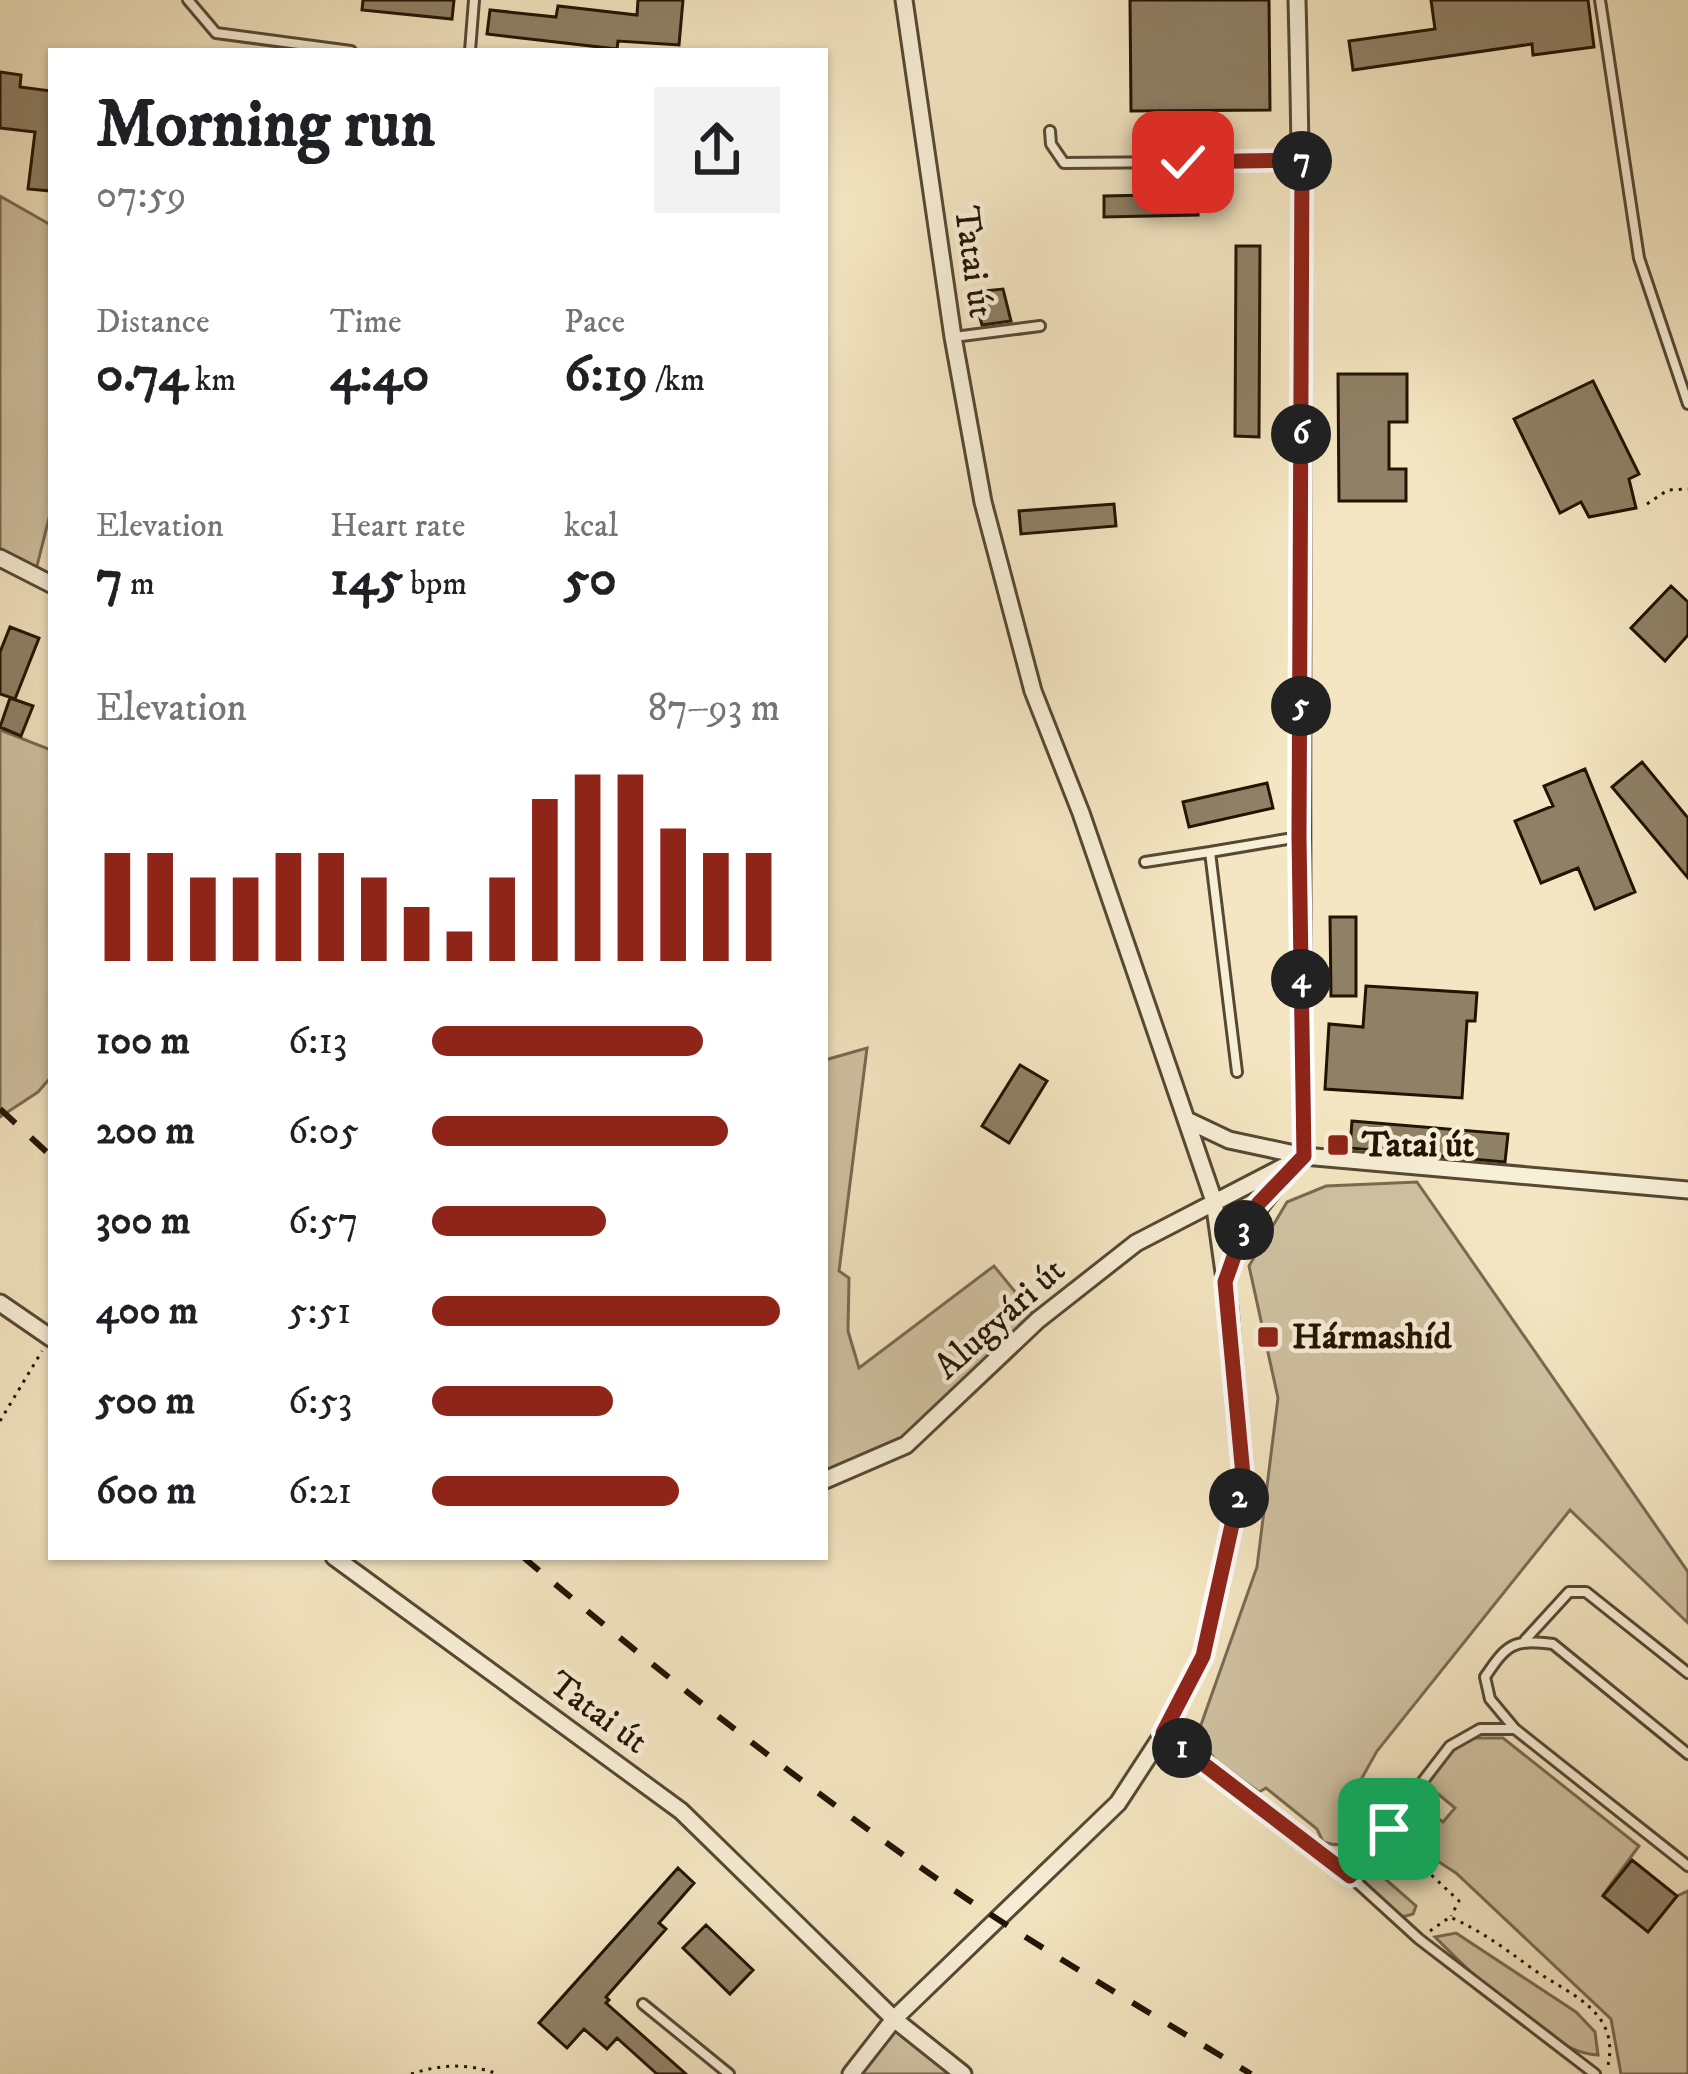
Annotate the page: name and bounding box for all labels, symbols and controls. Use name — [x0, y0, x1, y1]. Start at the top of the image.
text: Morning run — [96, 85, 435, 167]
button: share — [654, 87, 780, 213]
pin — [1132, 111, 1234, 213]
icon: check — [1150, 129, 1216, 195]
pin: 7 — [1272, 131, 1332, 191]
text: 7 — [1293, 140, 1311, 181]
text: 07:59 — [96, 171, 187, 220]
street label: Tatai út — [943, 203, 1003, 321]
text: Distance — [96, 302, 210, 343]
text: Time — [330, 302, 402, 343]
text: Pace — [564, 302, 625, 343]
text: 0.74 — [96, 343, 188, 407]
text: 4:40 — [330, 343, 429, 407]
text: 6:19 — [564, 343, 648, 407]
text: km — [188, 360, 236, 401]
text: /km — [648, 360, 705, 401]
pin: 6 — [1271, 404, 1331, 464]
text: 6 — [1292, 413, 1310, 454]
text: Elevation — [96, 506, 224, 547]
text: Heart rate — [330, 506, 465, 547]
text: kcal — [564, 506, 618, 547]
text: 7 — [96, 547, 123, 611]
text: 145 — [330, 547, 403, 611]
text: 50 — [564, 547, 617, 611]
text: m — [123, 564, 155, 605]
text: bpm — [403, 564, 467, 605]
pin: 5 — [1271, 676, 1331, 736]
text: Elevation — [96, 684, 247, 733]
text: 87–93 m — [648, 684, 780, 733]
text: 5 — [1293, 685, 1309, 726]
pin: 4 — [1271, 949, 1331, 1009]
text: 4 — [1292, 958, 1311, 999]
text: 100 m — [96, 1017, 190, 1066]
text: 6:13 — [288, 1017, 347, 1066]
text: 200 m — [96, 1107, 195, 1156]
text: 6:05 — [288, 1107, 359, 1156]
place label: Tatai út — [1361, 1123, 1475, 1168]
marker: Tatai út — [1325, 1132, 1351, 1158]
text: 300 m — [96, 1197, 190, 1246]
text: 6:57 — [288, 1197, 358, 1246]
pin: 3 — [1214, 1200, 1274, 1260]
text: 3 — [1238, 1209, 1250, 1250]
street label: Alugyári út — [925, 1249, 1075, 1389]
text: 400 m — [96, 1287, 198, 1336]
text: 5:51 — [288, 1287, 351, 1336]
place label: Hármashíd — [1292, 1315, 1452, 1360]
marker: Hármashíd — [1255, 1324, 1281, 1350]
text: 500 m — [96, 1377, 195, 1426]
text: 6:53 — [288, 1377, 352, 1426]
text: 600 m — [96, 1467, 196, 1516]
text: 6:21 — [288, 1467, 352, 1516]
pin: 2 — [1209, 1468, 1269, 1528]
text: 2 — [1231, 1477, 1247, 1518]
street label: Tatai út — [539, 1662, 657, 1764]
pin: 1 — [1152, 1718, 1212, 1778]
text: 1 — [1176, 1727, 1188, 1768]
pin — [1338, 1778, 1440, 1880]
icon: arrive — [1356, 1796, 1422, 1862]

